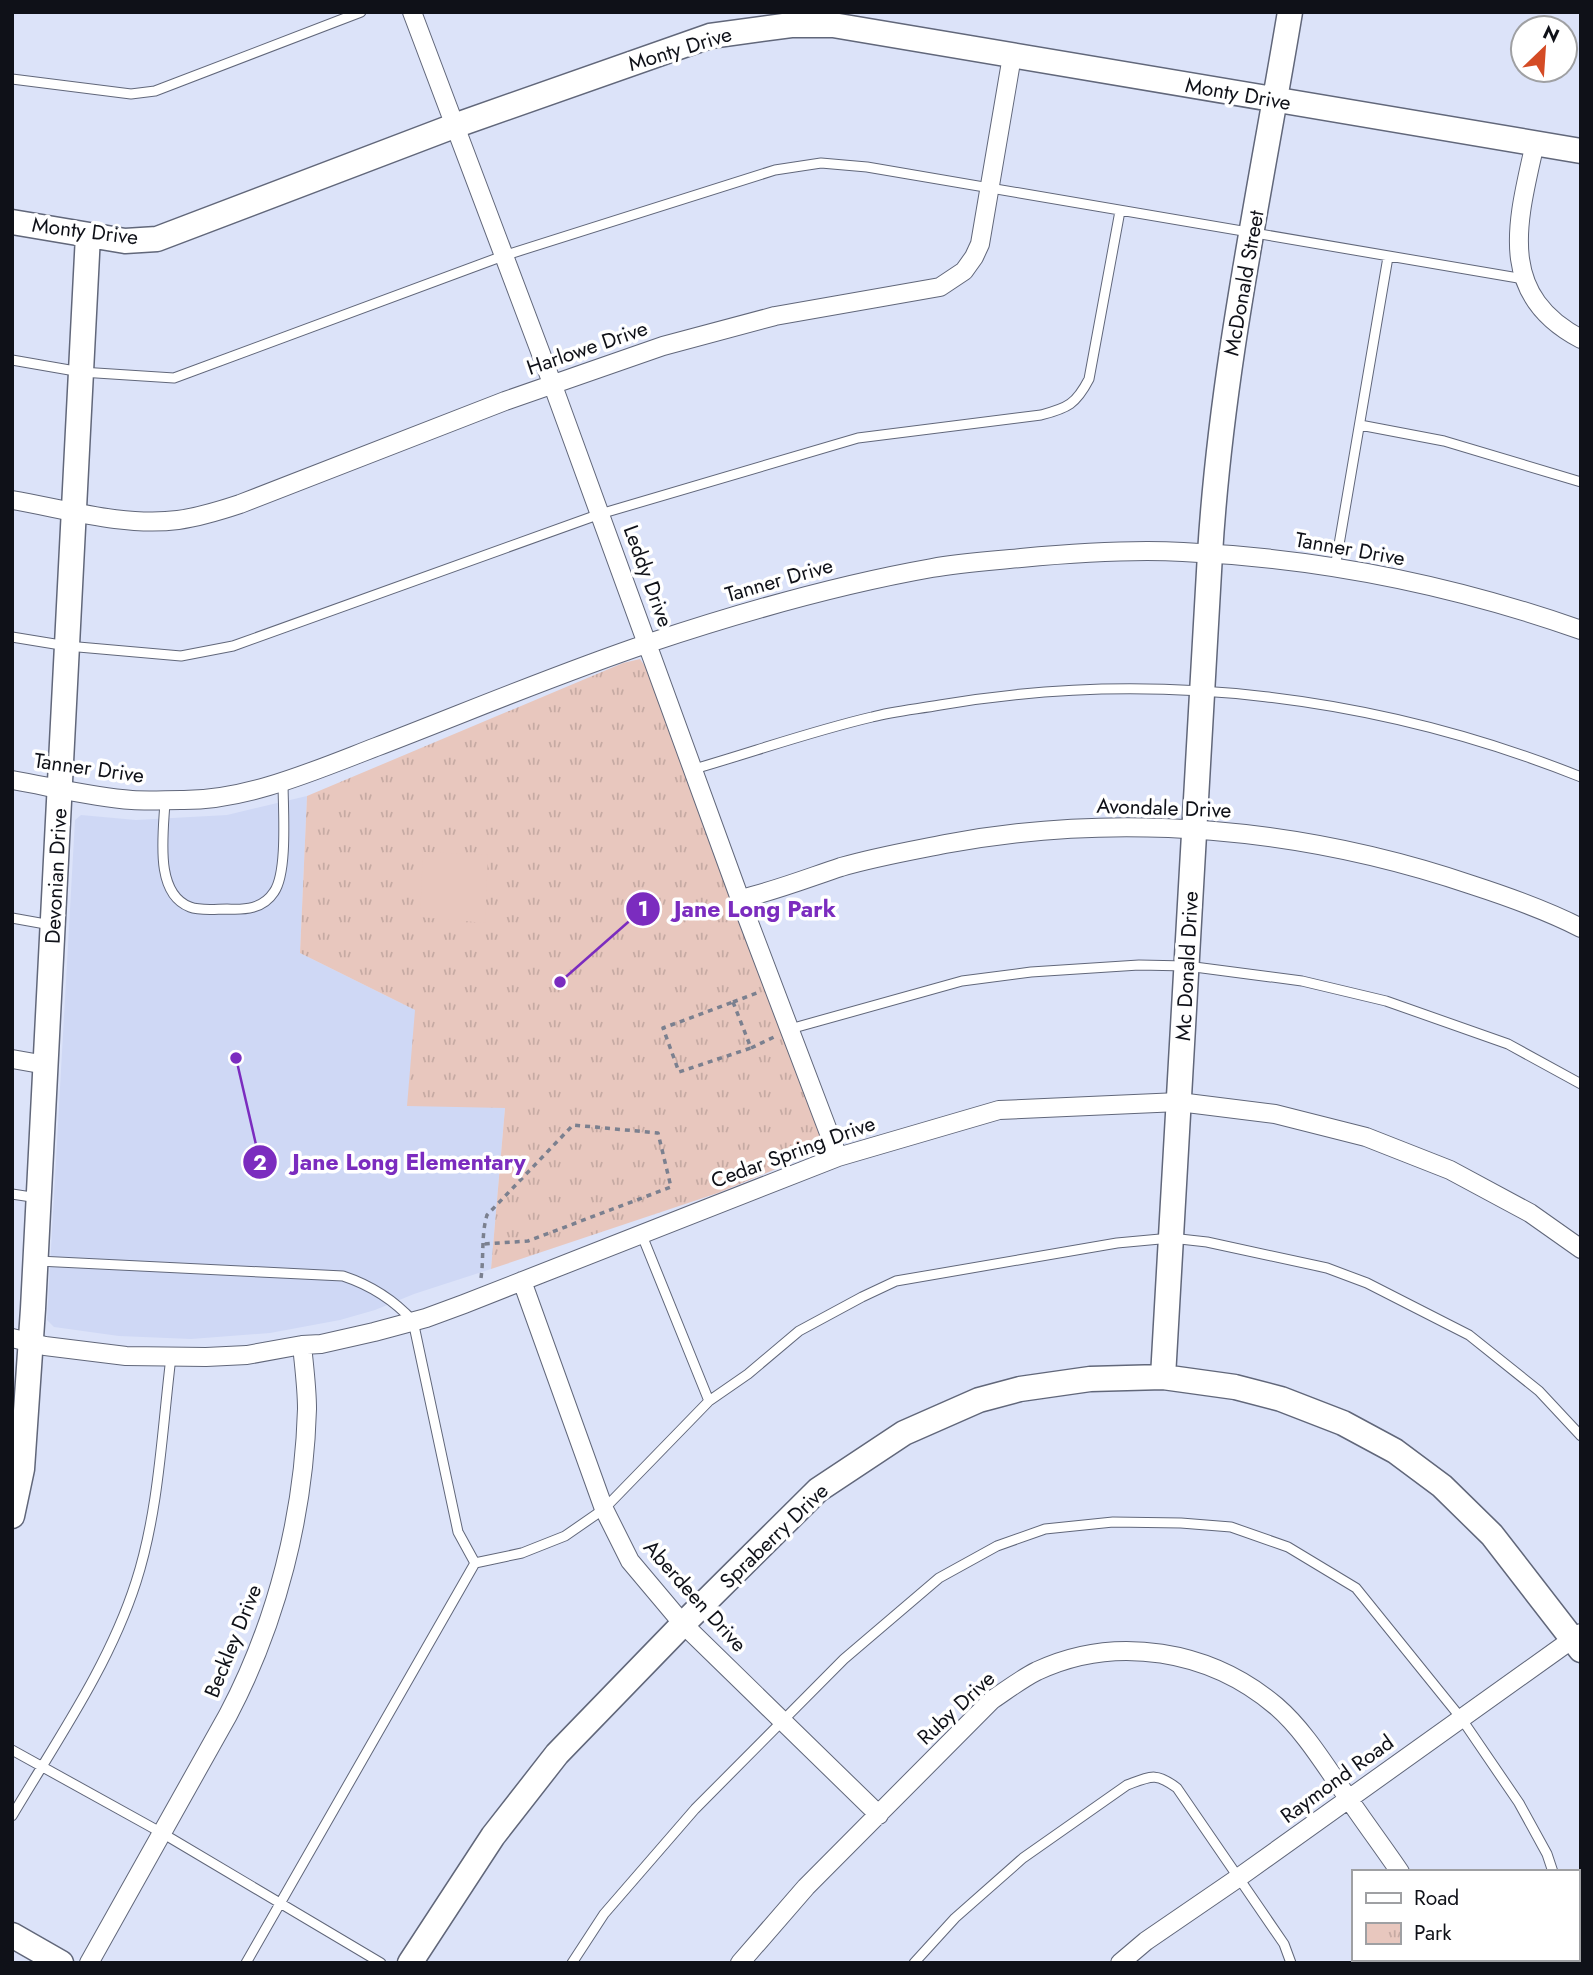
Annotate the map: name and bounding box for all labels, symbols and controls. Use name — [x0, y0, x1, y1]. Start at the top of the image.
north arrow — [1509, 14, 1579, 84]
street label: Monty Drive — [625, 19, 736, 79]
text: N — [1538, 19, 1564, 49]
street label: Monty Drive — [1183, 70, 1293, 118]
street label: McDonald Street — [1216, 208, 1272, 358]
street label: Monty Drive — [30, 210, 140, 252]
street label: Harlowe Drive — [523, 313, 652, 383]
street label: Leddy Drive — [616, 521, 680, 631]
street label: Tanner Drive — [1293, 525, 1407, 573]
street label: Tanner Drive — [722, 550, 837, 610]
street label: Tanner Drive — [32, 745, 146, 791]
street label: Avondale Drive — [1096, 791, 1232, 825]
street label: Devonian Drive — [37, 807, 75, 945]
callout: Jane Long Park — [625, 887, 850, 931]
street label: Mc Donald Drive — [1168, 890, 1206, 1042]
text: Jane Long Park — [670, 892, 837, 926]
text: 1 — [638, 894, 648, 924]
street label: Cedar Spring Drive — [707, 1108, 880, 1196]
callout: Jane Long Elementary — [243, 1140, 539, 1184]
text: Jane Long Elementary — [288, 1145, 527, 1179]
text: 2 — [253, 1148, 267, 1178]
street label: Spraberry Drive — [713, 1476, 835, 1596]
street label: Aberdeen Drive — [637, 1533, 754, 1659]
street label: Beckley Drive — [197, 1580, 269, 1702]
street label: Ruby Drive — [910, 1664, 1002, 1752]
street label: Raymond Road — [1274, 1728, 1400, 1830]
legend — [1352, 1870, 1579, 1961]
text: Road — [1414, 1883, 1459, 1913]
text: Park — [1414, 1918, 1452, 1948]

